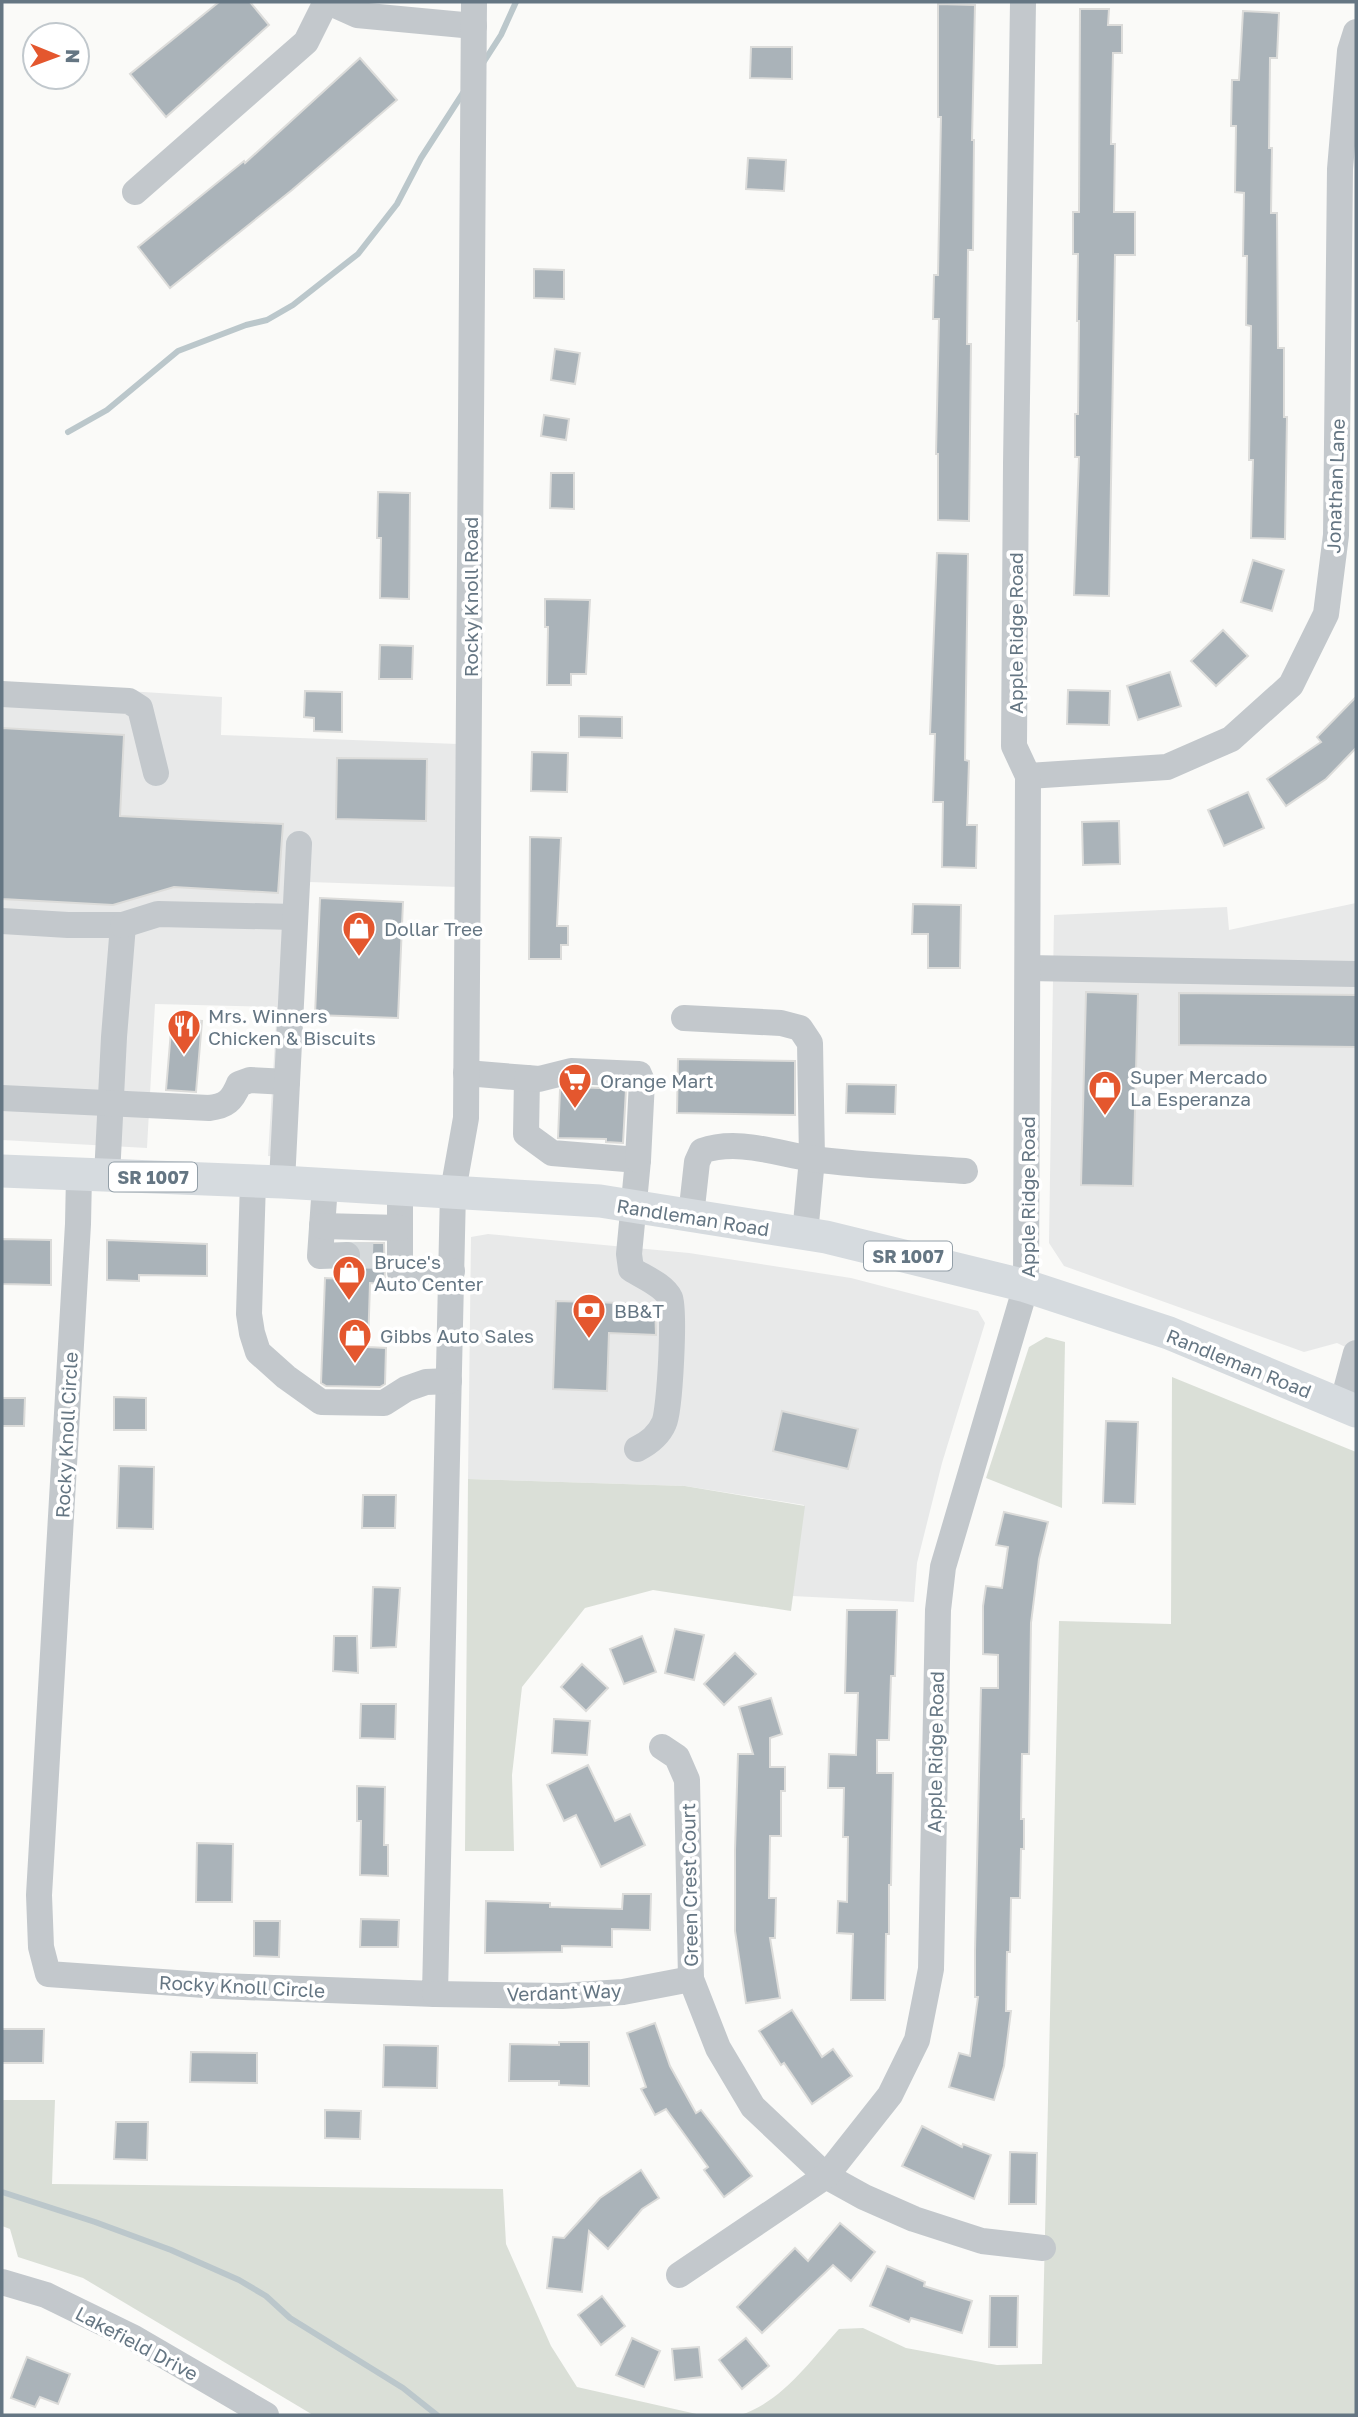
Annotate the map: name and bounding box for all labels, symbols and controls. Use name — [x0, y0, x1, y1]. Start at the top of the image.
north arrow — [21, 21, 91, 91]
text: N — [62, 49, 85, 64]
street label: Jonathan Lane — [1321, 418, 1349, 554]
street label: Rocky Knoll Road — [459, 517, 482, 677]
street label: Apple Ridge Road — [1004, 552, 1027, 714]
shop icon: Dollar Tree — [340, 909, 378, 958]
place label: Dollar Tree — [384, 917, 483, 940]
place label: Mrs. Winners Chicken & Biscuits — [208, 1004, 376, 1049]
restaurant icon: Mrs. Winners Chicken & Biscuits — [165, 1007, 203, 1056]
supermarket icon: Orange Mart — [556, 1061, 594, 1110]
place label: Super Mercado La Esperanza — [1130, 1065, 1267, 1110]
shop icon: Super Mercado La Esperanza — [1086, 1068, 1124, 1117]
place label: Orange Mart — [600, 1069, 714, 1092]
street label: Apple Ridge Road — [1016, 1116, 1039, 1278]
road number: SR 1007 — [109, 1162, 197, 1192]
street label: Randleman Road — [615, 1194, 771, 1240]
road number: SR 1007 — [864, 1241, 952, 1270]
place label: Bruce's Auto Center — [374, 1250, 484, 1295]
shop icon: Bruce's Auto Center — [330, 1253, 368, 1302]
bank icon: BB&T — [570, 1291, 608, 1340]
place label: BB&T — [614, 1299, 664, 1322]
shop icon: Gibbs Auto Sales — [336, 1316, 374, 1365]
street label: Randleman Road — [1163, 1323, 1315, 1403]
place label: Gibbs Auto Sales — [380, 1324, 534, 1347]
street label: Rocky Knoll Circle — [50, 1351, 82, 1519]
street label: Apple Ridge Road — [922, 1671, 948, 1833]
street label: Green Crest Court — [676, 1803, 702, 1967]
street label: Rocky Knoll Circle — [158, 1970, 326, 2002]
street label: Verdant Way — [506, 1978, 622, 2005]
street label: Lakefield Drive — [72, 2301, 202, 2385]

